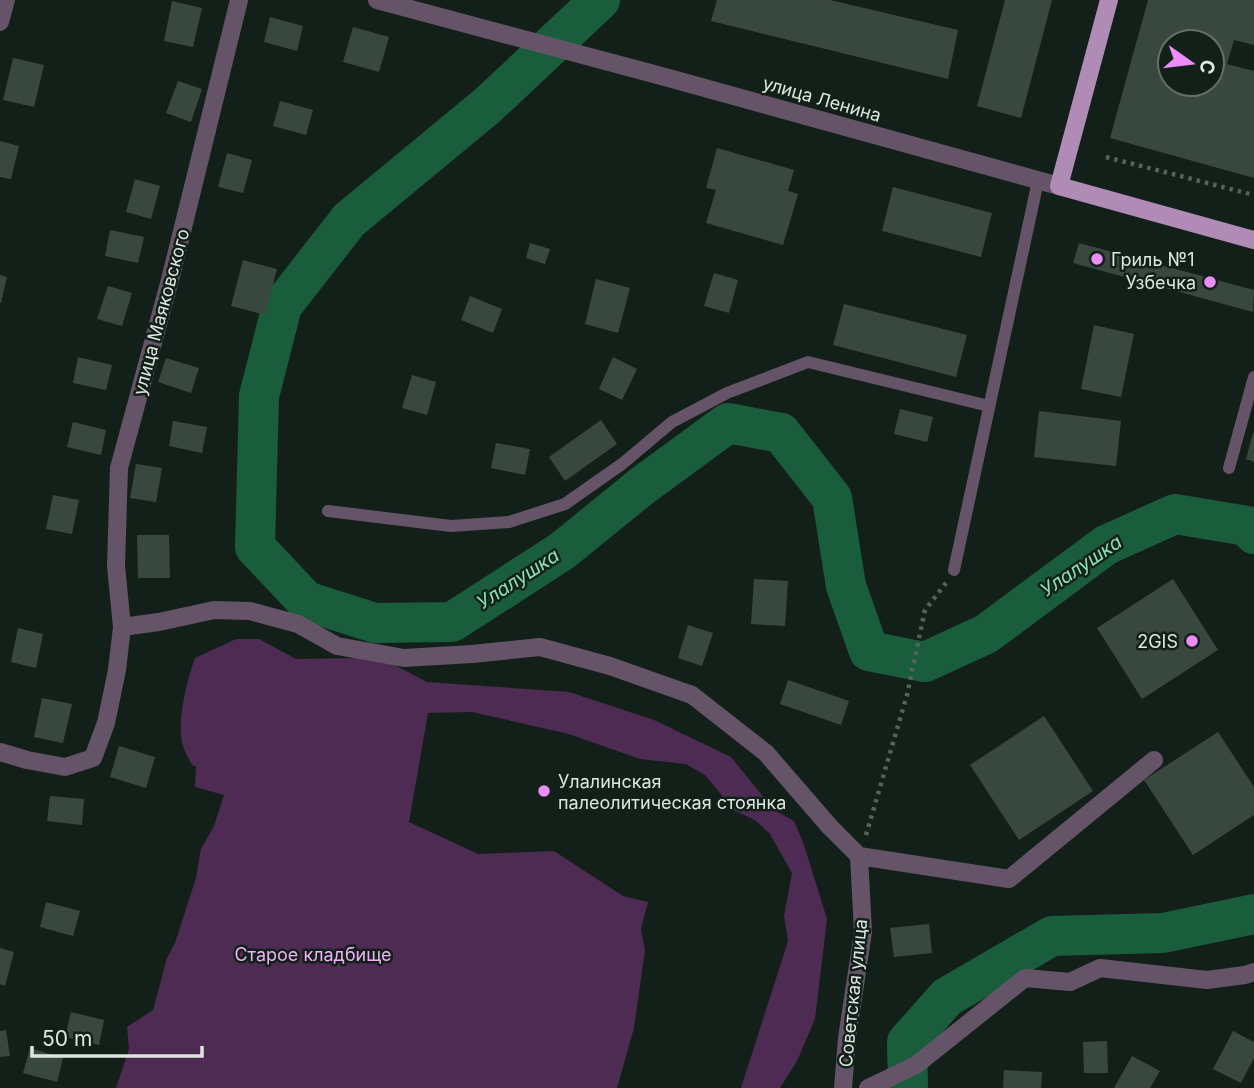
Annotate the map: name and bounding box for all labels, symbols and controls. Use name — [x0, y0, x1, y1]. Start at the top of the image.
north arrow — [1156, 28, 1226, 98]
text: С — [1194, 57, 1220, 77]
street label: улица Ленина — [760, 72, 884, 126]
street label: улица Маяковского — [129, 226, 193, 398]
place label: Гриль №1 — [1111, 249, 1195, 270]
marker: Гриль №1 — [1089, 251, 1105, 267]
place label: Узбечка — [1126, 272, 1196, 293]
marker: Узбечка — [1202, 274, 1218, 290]
water label: Улалушка — [1036, 530, 1126, 602]
water label: Улалушка — [473, 544, 564, 614]
place label: 2GIS — [1137, 631, 1178, 652]
marker: 2GIS — [1184, 633, 1200, 649]
place label: Улалинская палеолитическая стоянка — [558, 771, 786, 813]
marker: Улалинская палеолитическая стоянка — [536, 783, 552, 799]
street label: Советская улица — [835, 918, 871, 1068]
park label: Старое кладбище — [234, 944, 392, 965]
scale bar — [32, 1014, 201, 1058]
text: 50 m — [42, 1026, 92, 1051]

